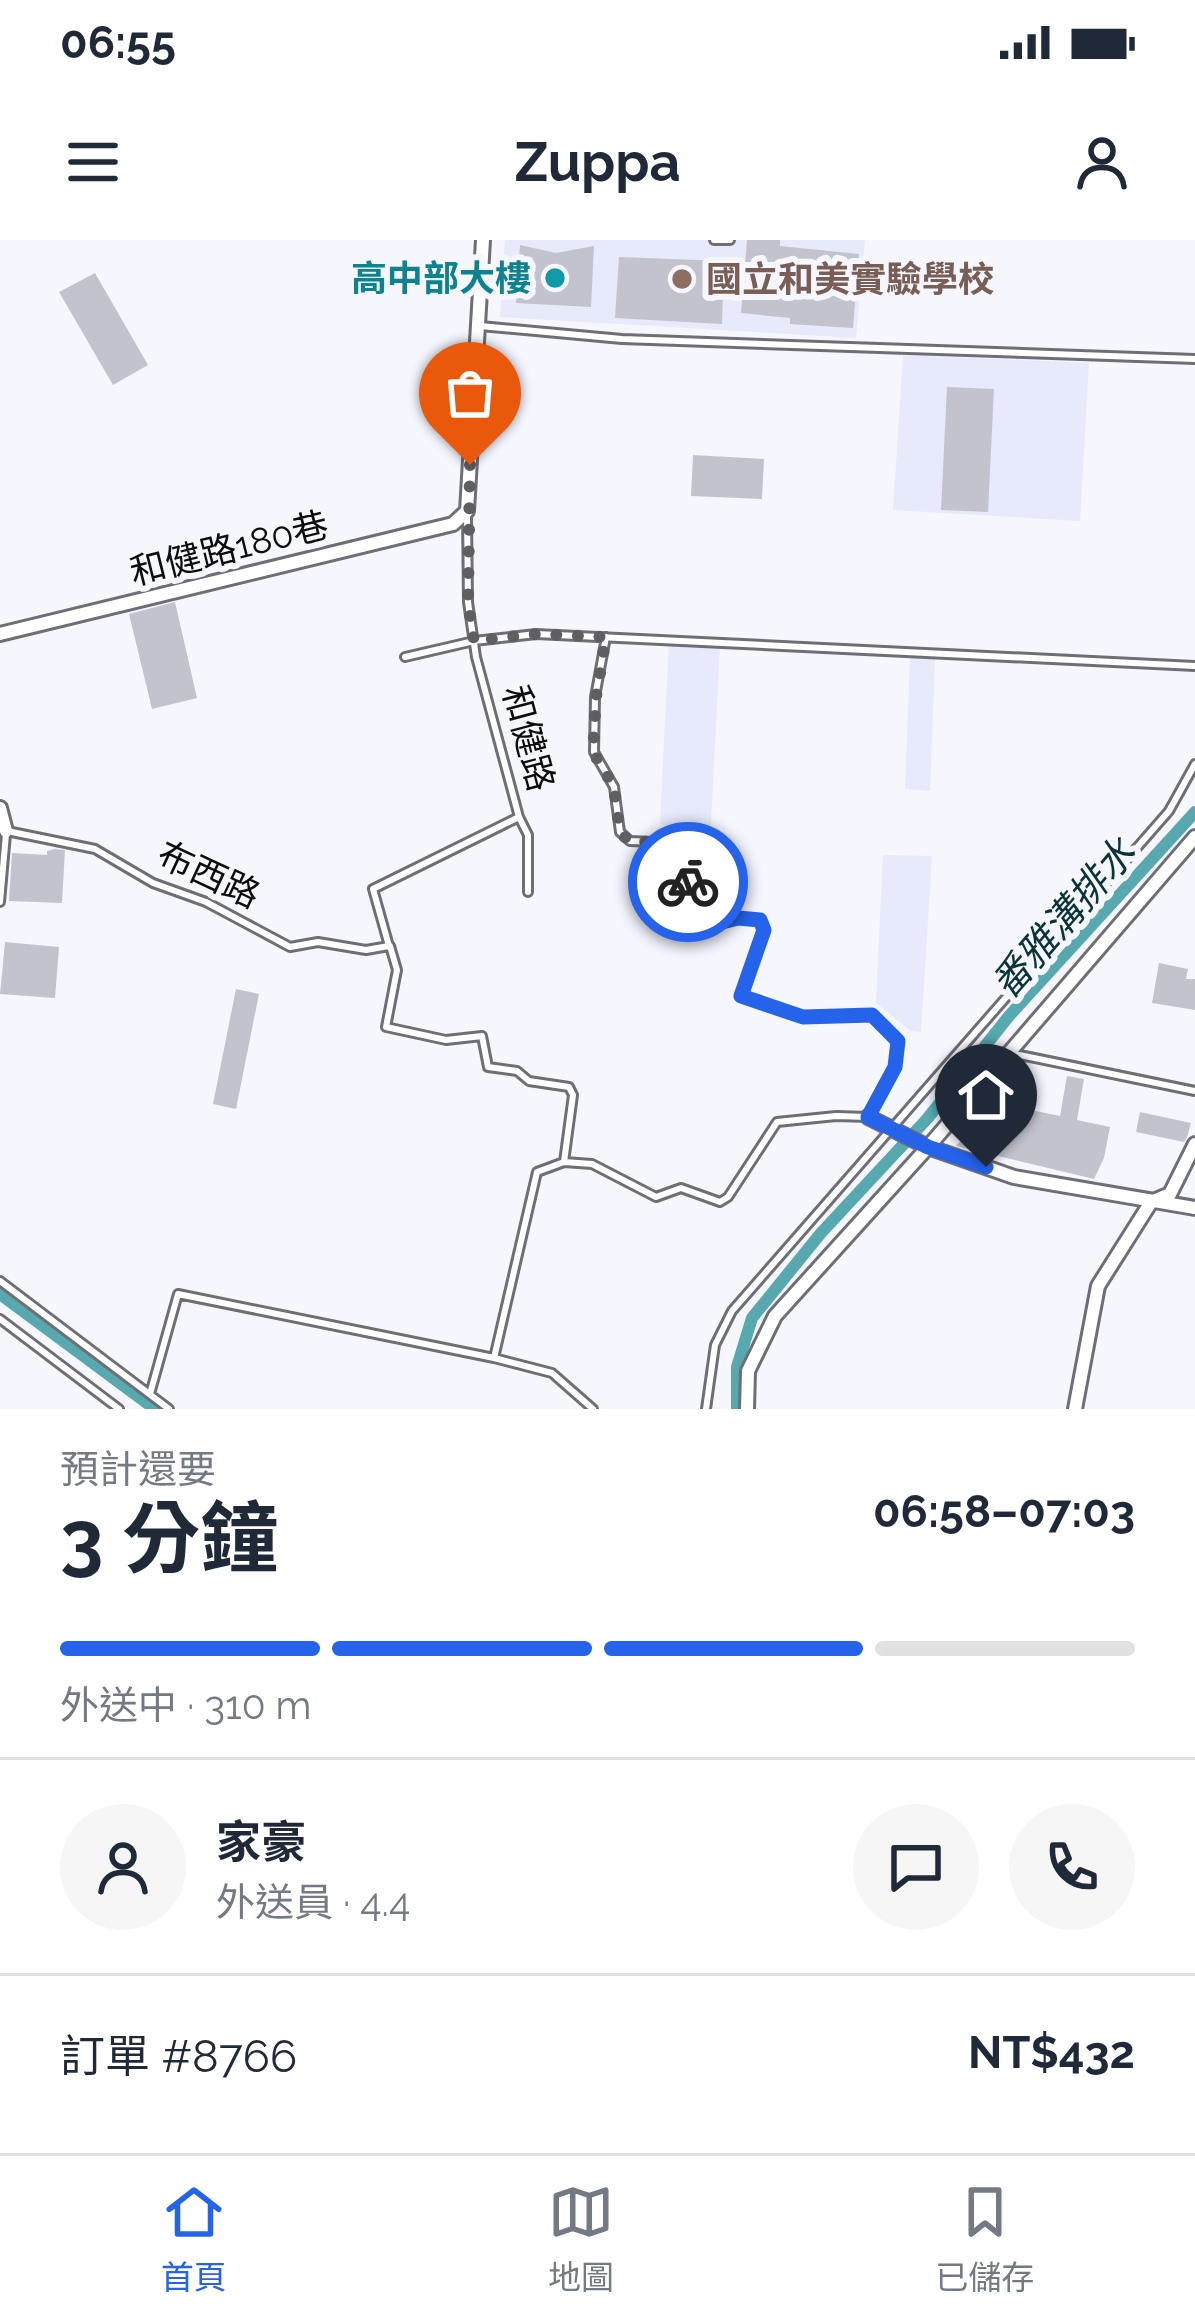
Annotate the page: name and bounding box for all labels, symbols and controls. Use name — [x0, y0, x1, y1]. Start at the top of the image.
text: 06:55 — [60, 16, 176, 69]
icon: menu — [60, 129, 126, 195]
icon: person — [1069, 129, 1135, 195]
text: Zuppa — [514, 130, 681, 194]
place label: 高中部大樓 — [351, 257, 531, 299]
place label: 國立和美實驗學校 — [706, 258, 994, 300]
marker: 高中部大樓 — [542, 265, 568, 291]
marker: 國立和美實驗學校 — [669, 266, 695, 292]
pin — [419, 342, 521, 465]
icon: bag — [437, 360, 503, 426]
street label: 和健路180巷 — [126, 503, 332, 593]
street label: 和健路 — [495, 680, 563, 796]
courier — [628, 822, 748, 942]
water label: 番雅溝排水 — [982, 828, 1146, 1007]
street label: 布西路 — [151, 832, 267, 916]
icon: bike — [655, 849, 721, 915]
pin — [935, 1044, 1037, 1167]
icon: home — [953, 1062, 1019, 1128]
text: 預計還要 — [60, 1446, 216, 1492]
text: 06:58–07:03 — [873, 1485, 1135, 1538]
text: 3 分鐘 — [60, 1493, 278, 1584]
text: 外送中 · 310 m — [60, 1682, 311, 1728]
button: person — [60, 1804, 186, 1930]
button: chat — [853, 1804, 979, 1930]
button: phone — [1009, 1804, 1135, 1930]
text: 家豪 — [216, 1816, 306, 1869]
text: 外送員 · 4.4 — [216, 1879, 410, 1925]
text: NT$432 — [968, 2026, 1135, 2079]
text: 訂單 #8766 — [60, 2030, 297, 2083]
tab: 首頁 — [161, 2179, 227, 2299]
tab: 地圖 — [548, 2179, 614, 2299]
tab: 已儲存 — [935, 2179, 1034, 2299]

